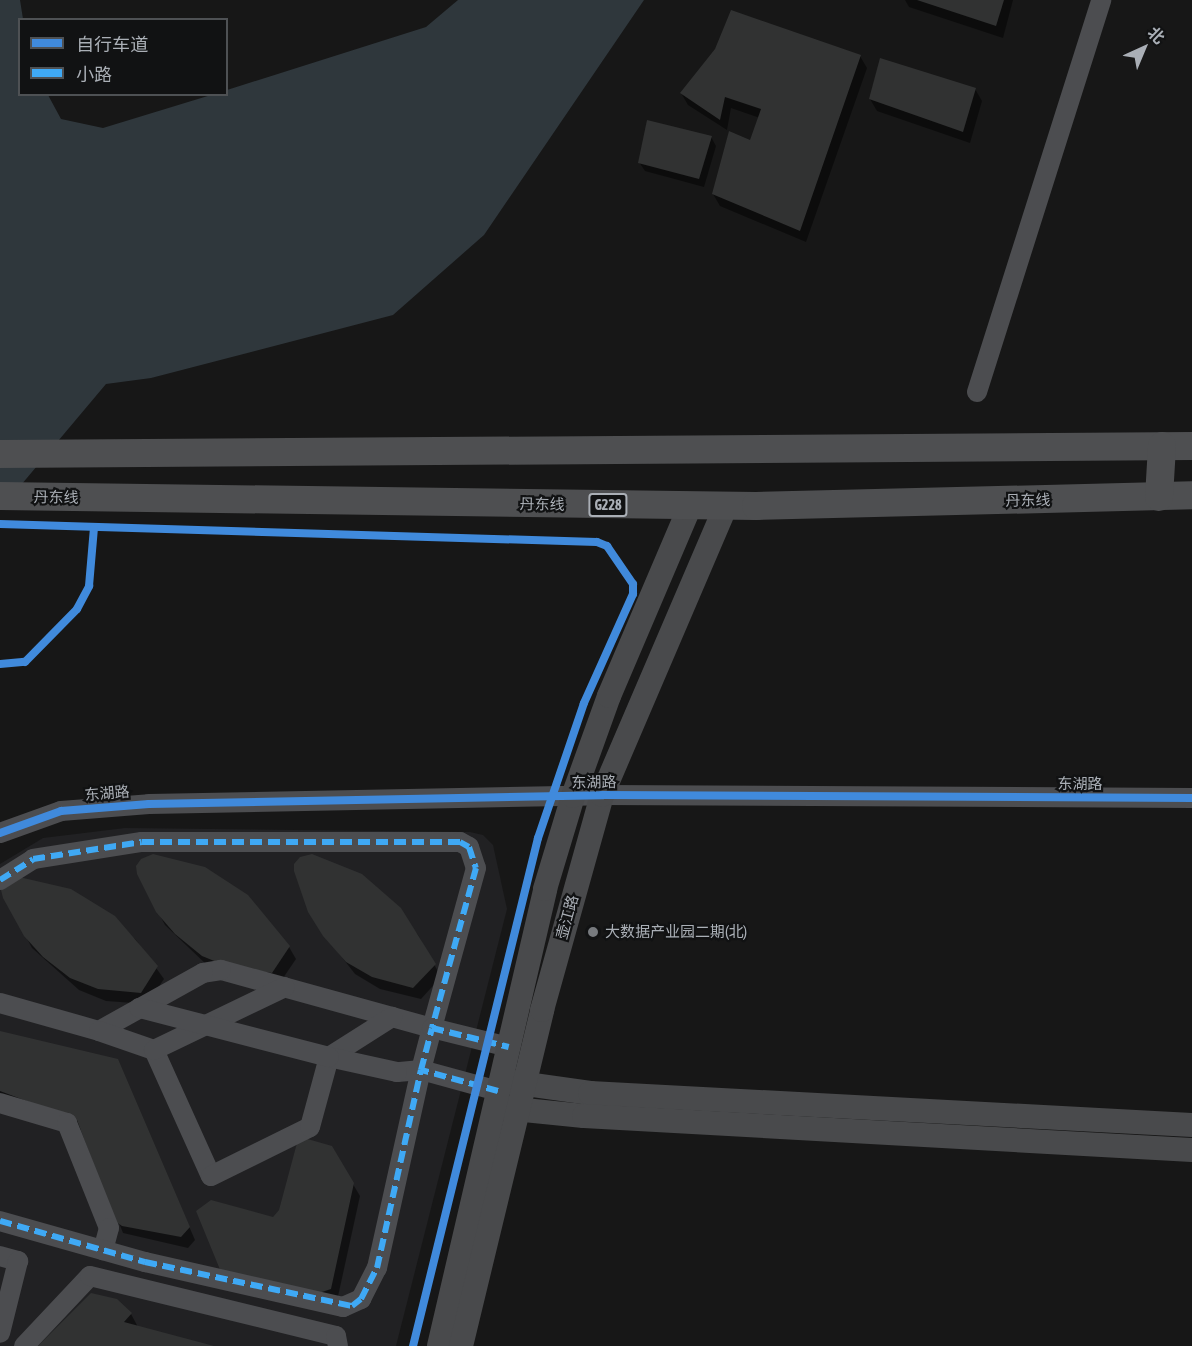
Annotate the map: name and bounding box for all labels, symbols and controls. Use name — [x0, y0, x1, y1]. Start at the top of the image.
legend — [18, 18, 228, 96]
north arrow — [1114, 18, 1174, 78]
text: 北 — [1144, 23, 1169, 47]
text: 自行车道 — [76, 34, 148, 55]
text: 小路 — [76, 64, 112, 85]
street label: 丹东线 — [33, 488, 79, 506]
street label: 丹东线 — [1005, 491, 1051, 509]
road number: G228 — [587, 494, 629, 516]
street label: 丹东线 — [519, 495, 565, 513]
street label: 东湖路 — [571, 773, 617, 791]
street label: 东湖路 — [1058, 775, 1102, 793]
street label: 东湖路 — [84, 782, 130, 804]
street label: 壶江路 — [552, 893, 582, 941]
place label: 大数据产业园二期(北) — [605, 923, 747, 941]
marker: 大数据产业园二期(北) — [586, 925, 600, 939]

